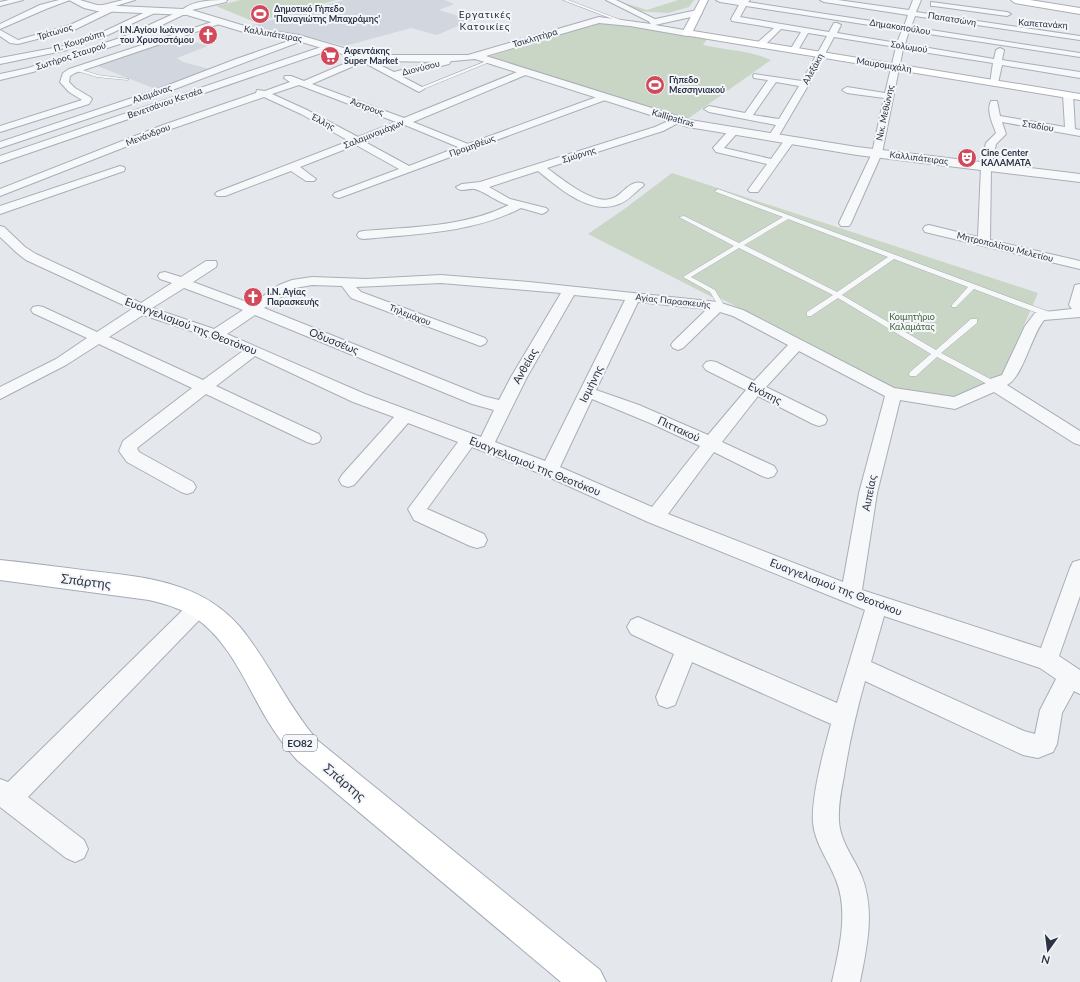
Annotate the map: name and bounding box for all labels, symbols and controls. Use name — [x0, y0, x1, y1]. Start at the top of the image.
sports icon: Δημοτικό Γήπεδο 'Παναγιώτης Μπαχράμης' — [249, 3, 271, 25]
place label: Δημοτικό Γήπεδο 'Παναγιώτης Μπαχράμης' — [274, 3, 380, 24]
district label: Εργατικές Κατοικίες — [459, 8, 511, 32]
street label: Παπατσώνη — [927, 9, 977, 28]
street label: Δημακοπούλου — [869, 16, 931, 37]
street label: Καπετανάκη — [1018, 16, 1068, 31]
street label: Τρίτωνος — [36, 21, 75, 42]
street label: Καλλιπάτειρας — [243, 23, 304, 44]
place label: Ι.Ν.Αγίου Ιωάννου του Χρυσοστόμου — [120, 24, 194, 45]
church icon: Ι.Ν.Αγίου Ιωάννου του Χρυσοστόμου — [197, 24, 219, 46]
street label: Τσικλητήρα — [511, 25, 559, 50]
street label: Π. Κουρούπη — [52, 27, 106, 54]
street label: Σολωμού — [890, 38, 928, 55]
street label: Σωτήρος Σταυρού — [35, 39, 107, 72]
supermarket icon: Αφεντάκης Super Market — [319, 45, 341, 67]
place label: Αφεντάκης Super Market — [343, 45, 399, 66]
street label: Αλεξάκη — [800, 51, 826, 86]
street label: Μαυρομιχάλη — [856, 55, 913, 74]
street label: Διονύσου — [401, 58, 441, 78]
sports icon: Γήπεδο Μεσσηνιακού — [644, 74, 666, 96]
place label: Γήπεδο Μεσσηνιακού — [669, 74, 725, 95]
street label: Αλαμάνας — [131, 81, 174, 105]
street label: Νικ. Μεθώνης — [873, 83, 896, 142]
street label: Βενετσάνου Κετσέα — [126, 84, 204, 121]
street label: Άστρους — [349, 95, 386, 118]
street label: Kallipatiras — [651, 106, 696, 129]
street label: Έλλης — [310, 111, 338, 133]
street label: Σαλαμινομάχων — [342, 116, 406, 151]
street label: Σταδίου — [1021, 117, 1055, 134]
street label: Μενάνδρου — [124, 121, 172, 148]
street label: Προμηθέως — [447, 132, 497, 159]
street label: Σμύρνης — [561, 144, 598, 165]
theatre icon: Cine Center ΚΑΛΑΜΑΤΑ — [956, 147, 978, 169]
place label: Cine Center ΚΑΛΑΜΑΤΑ — [981, 147, 1032, 168]
street label: Καλλιπάτειρας — [889, 148, 950, 167]
street label: Μητροπολίτου Μελετίου — [956, 229, 1055, 264]
church icon: Ι.Ν. Αγίας Παρασκευής — [242, 286, 264, 308]
place label: Ι.Ν. Αγίας Παρασκευής — [267, 286, 320, 307]
street label: Αγίας Παρασκευής — [635, 291, 712, 310]
street label: Ευαγγελισμού της Θεοτόκου — [123, 294, 259, 357]
street label: Τηλεμάχου — [388, 302, 433, 327]
park label: Κοιμητήριο Καλαμάτας — [889, 311, 935, 332]
street label: Οδυσσέως — [307, 325, 361, 356]
street label: Ανθείας — [509, 346, 540, 386]
street label: Ισμήνης — [576, 363, 605, 404]
street label: Ενόπης — [746, 379, 784, 407]
street label: Πιττακού — [656, 413, 702, 444]
street label: Ευαγγελισμού της Θεοτόκου — [468, 433, 603, 498]
street label: Αιπείας — [859, 474, 878, 512]
street label: Ευαγγελισμού της Θεοτόκου — [768, 555, 904, 618]
street label: Σπάρτης — [60, 570, 112, 592]
road number: ΕΟ82 — [283, 735, 317, 751]
street label: Σπάρτης — [321, 760, 369, 804]
north arrow — [1028, 930, 1068, 970]
text: N — [1040, 953, 1051, 968]

